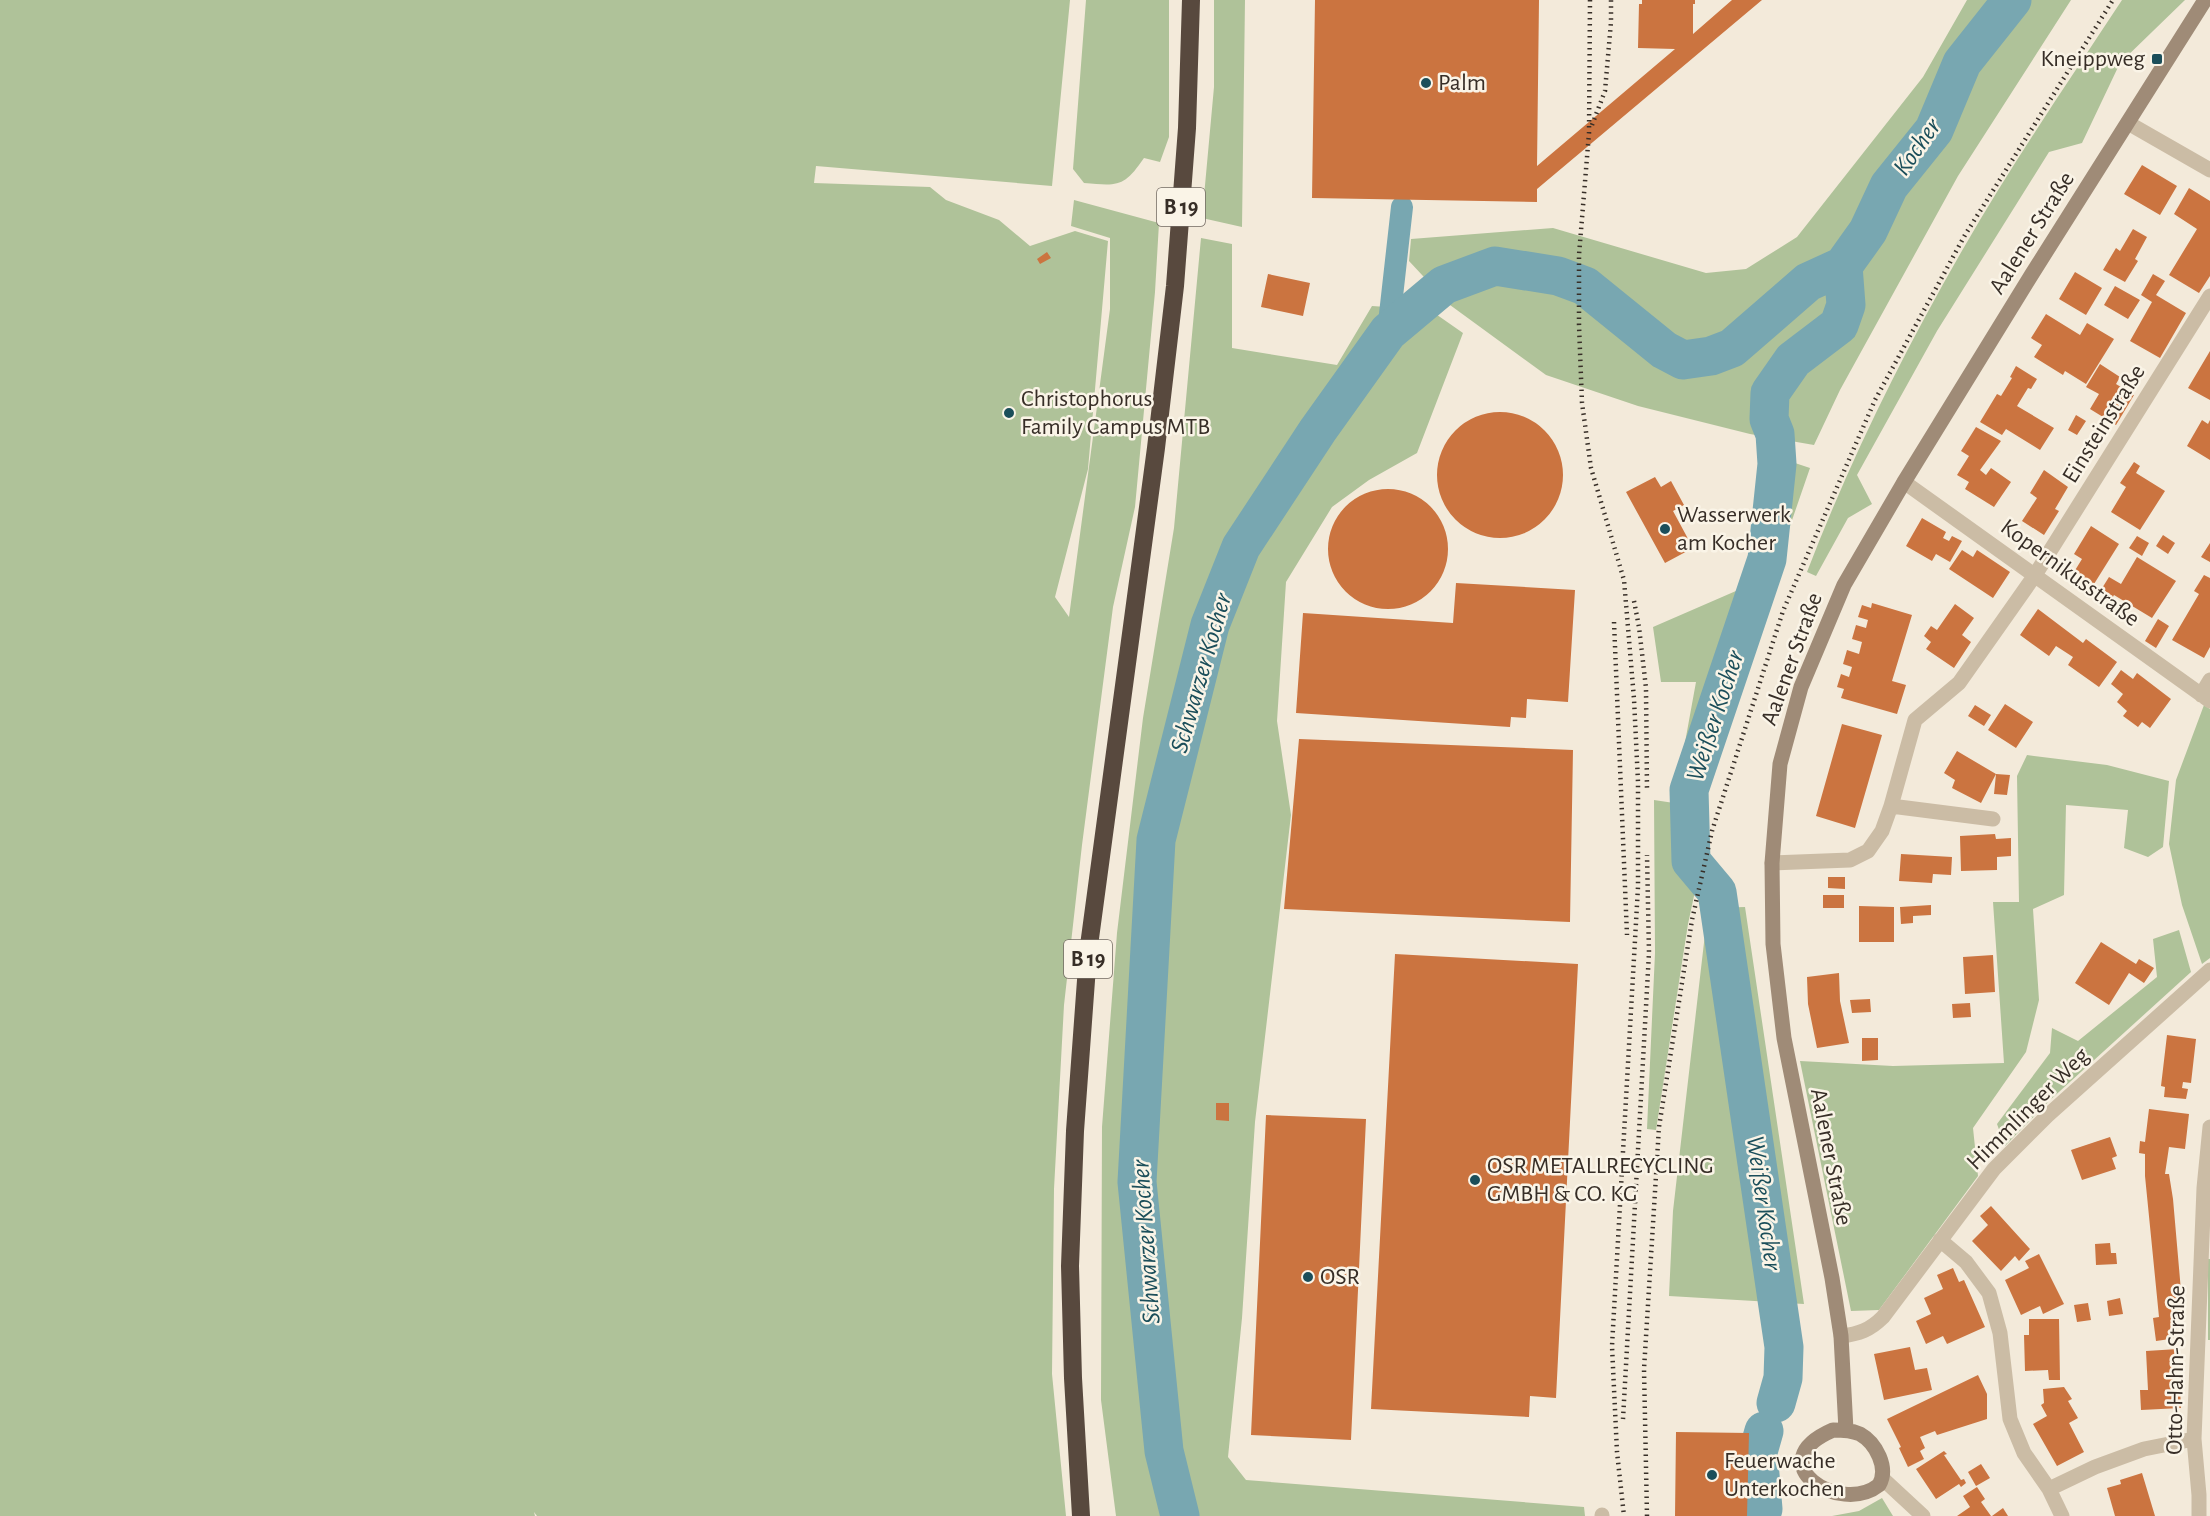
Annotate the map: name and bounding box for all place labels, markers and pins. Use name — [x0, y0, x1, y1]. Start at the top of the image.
place label: Kneippweg — [2040, 47, 2145, 71]
marker: Kneippweg — [2150, 52, 2164, 66]
place label: Palm — [1438, 71, 1486, 95]
marker: Palm — [1419, 76, 1433, 90]
place label: Christophorus Family Campus MTB — [1021, 387, 1210, 439]
marker: Christophorus Family Campus MTB — [1002, 406, 1016, 420]
place label: Wasserwerk am Kocher — [1677, 503, 1791, 555]
marker: Wasserwerk am Kocher — [1658, 522, 1672, 536]
place label: OSR METALLRECYCLING GMBH & CO. KG — [1487, 1154, 1714, 1206]
marker: OSR METALLRECYCLING GMBH & CO. KG — [1468, 1173, 1482, 1187]
place label: OSR — [1320, 1265, 1360, 1289]
marker: OSR — [1301, 1270, 1315, 1284]
place label: Feuerwache Unterkochen — [1724, 1449, 1845, 1501]
marker: Feuerwache Unterkochen — [1705, 1468, 1719, 1482]

